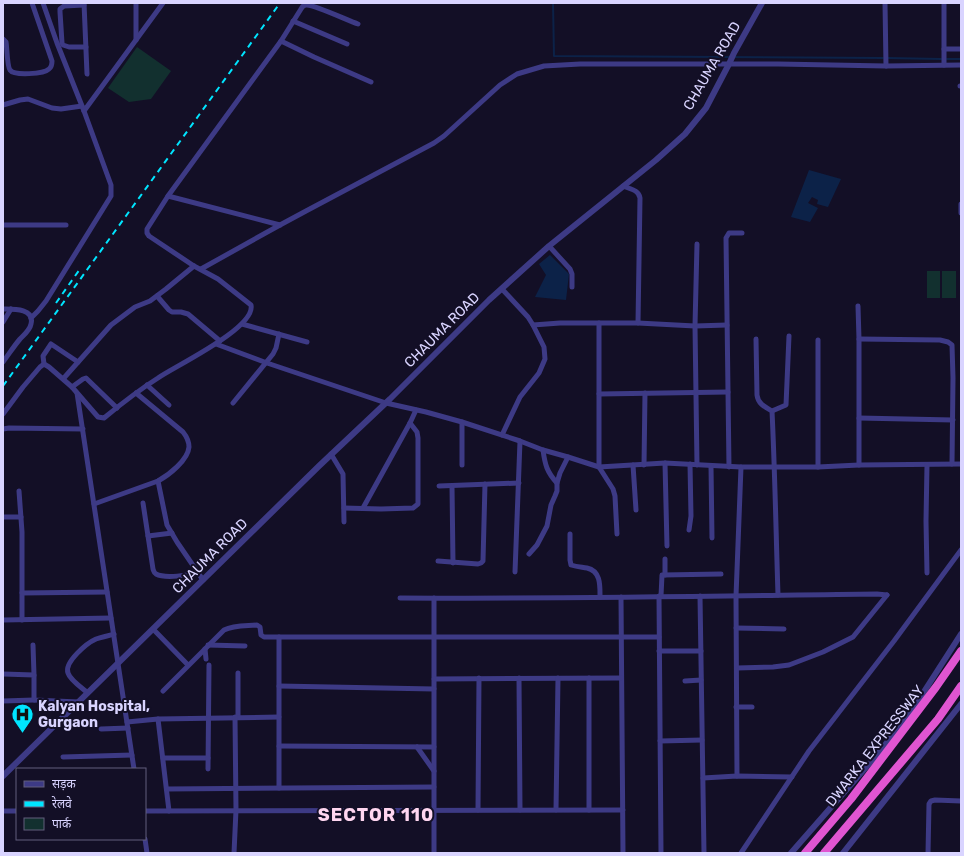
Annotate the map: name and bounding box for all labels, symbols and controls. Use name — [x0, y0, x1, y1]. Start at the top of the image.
street label: CHAUMA ROAD — [680, 19, 744, 113]
street label: CHAUMA ROAD — [401, 289, 483, 371]
street label: CHAUMA ROAD — [169, 515, 251, 597]
street label: DWARKA EXPRESSWAY — [822, 682, 928, 810]
place label: Kalyan Hospital, Gurgaon — [38, 698, 150, 731]
hospital icon: Kalyan Hospital, Gurgaon — [10, 701, 36, 734]
legend — [16, 768, 146, 840]
text: सड़क — [52, 777, 77, 791]
text: रेलवे — [52, 796, 72, 811]
district label: SECTOR 110 — [318, 804, 434, 826]
text: पार्क — [52, 817, 72, 831]

